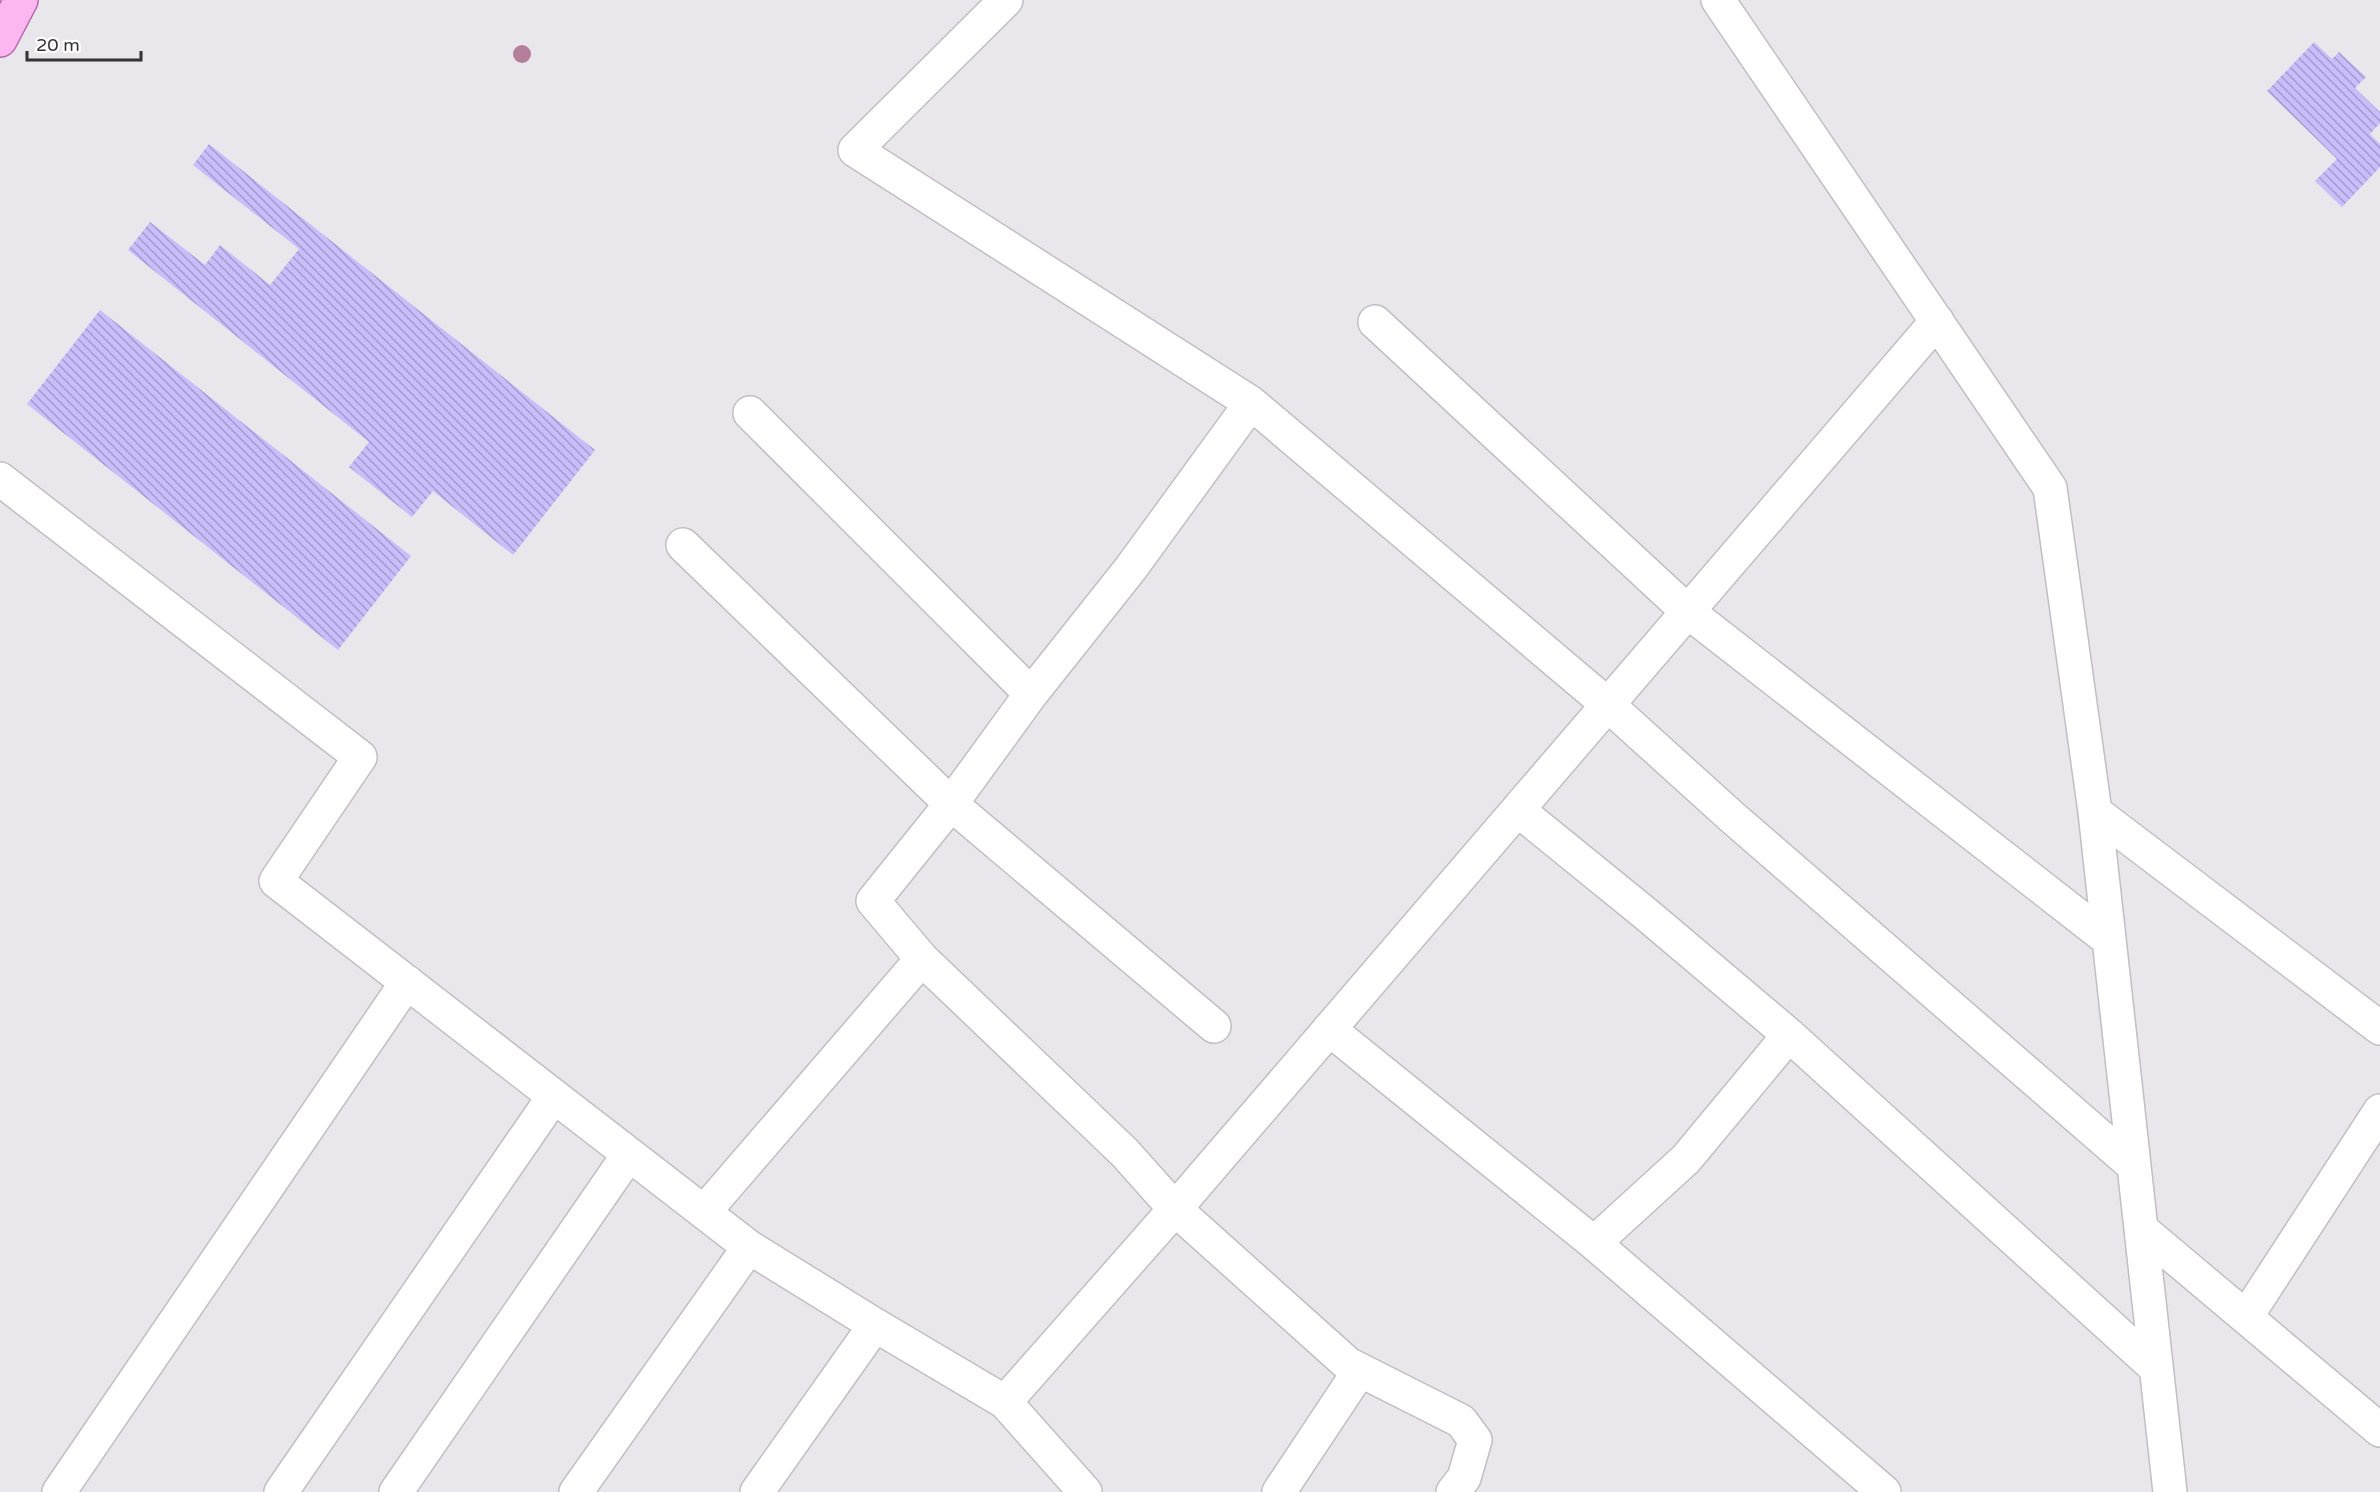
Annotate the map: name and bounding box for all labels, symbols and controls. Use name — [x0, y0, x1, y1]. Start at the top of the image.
scale bar — [27, 24, 141, 62]
text: 20 m — [36, 34, 80, 56]

